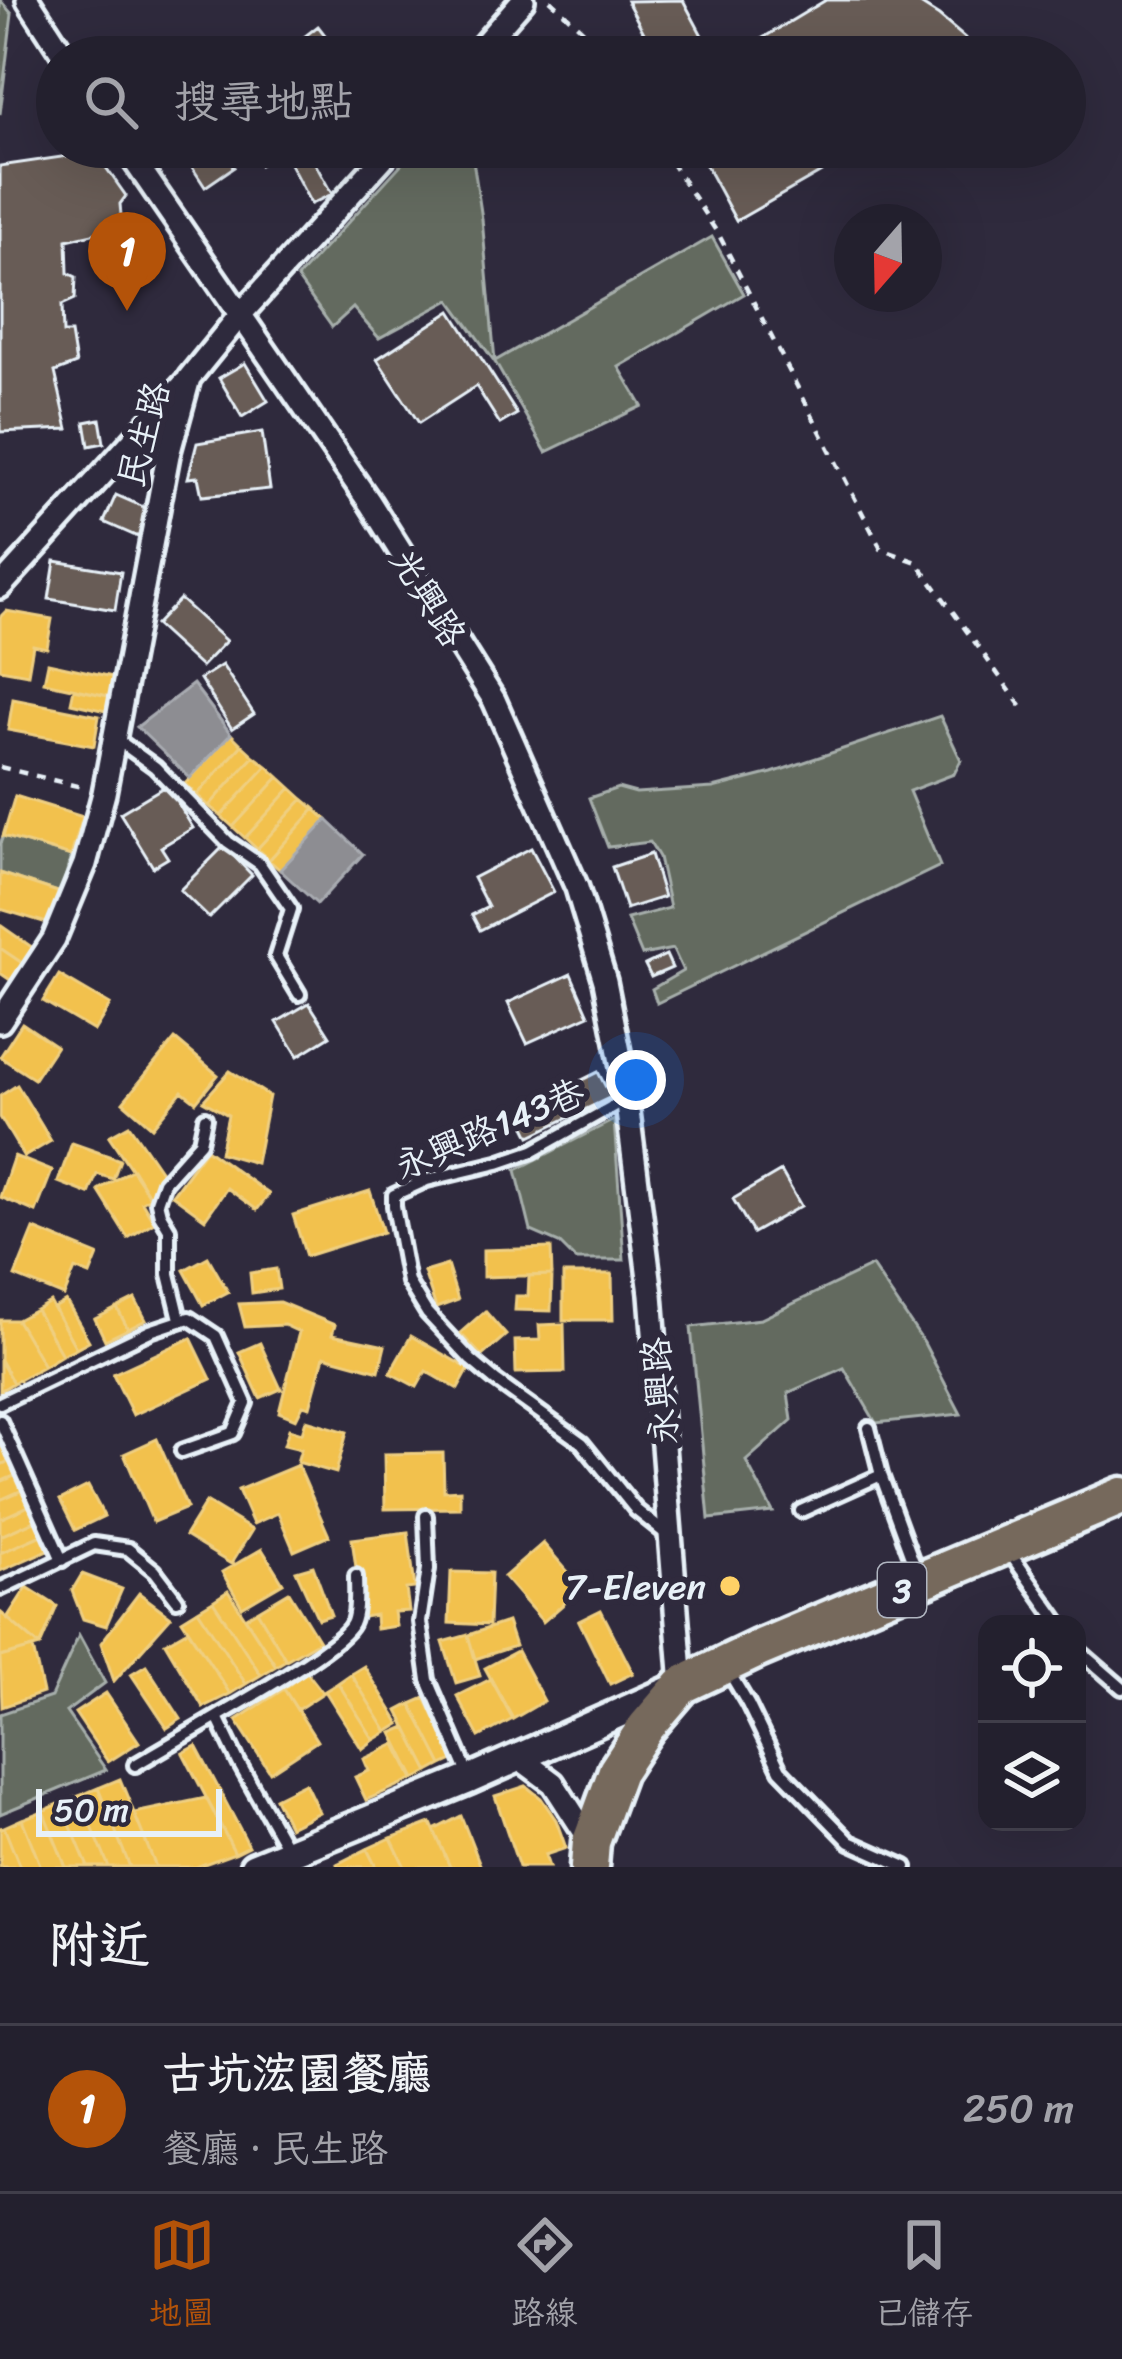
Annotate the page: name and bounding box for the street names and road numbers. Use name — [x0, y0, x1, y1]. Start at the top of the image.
street label: 民生路 — [99, 374, 189, 495]
street label: 光興路 — [372, 535, 484, 660]
street label: 永興路143巷 — [384, 1060, 595, 1198]
street label: 永興路 — [623, 1334, 697, 1448]
road number: 3 — [878, 1563, 926, 1617]

